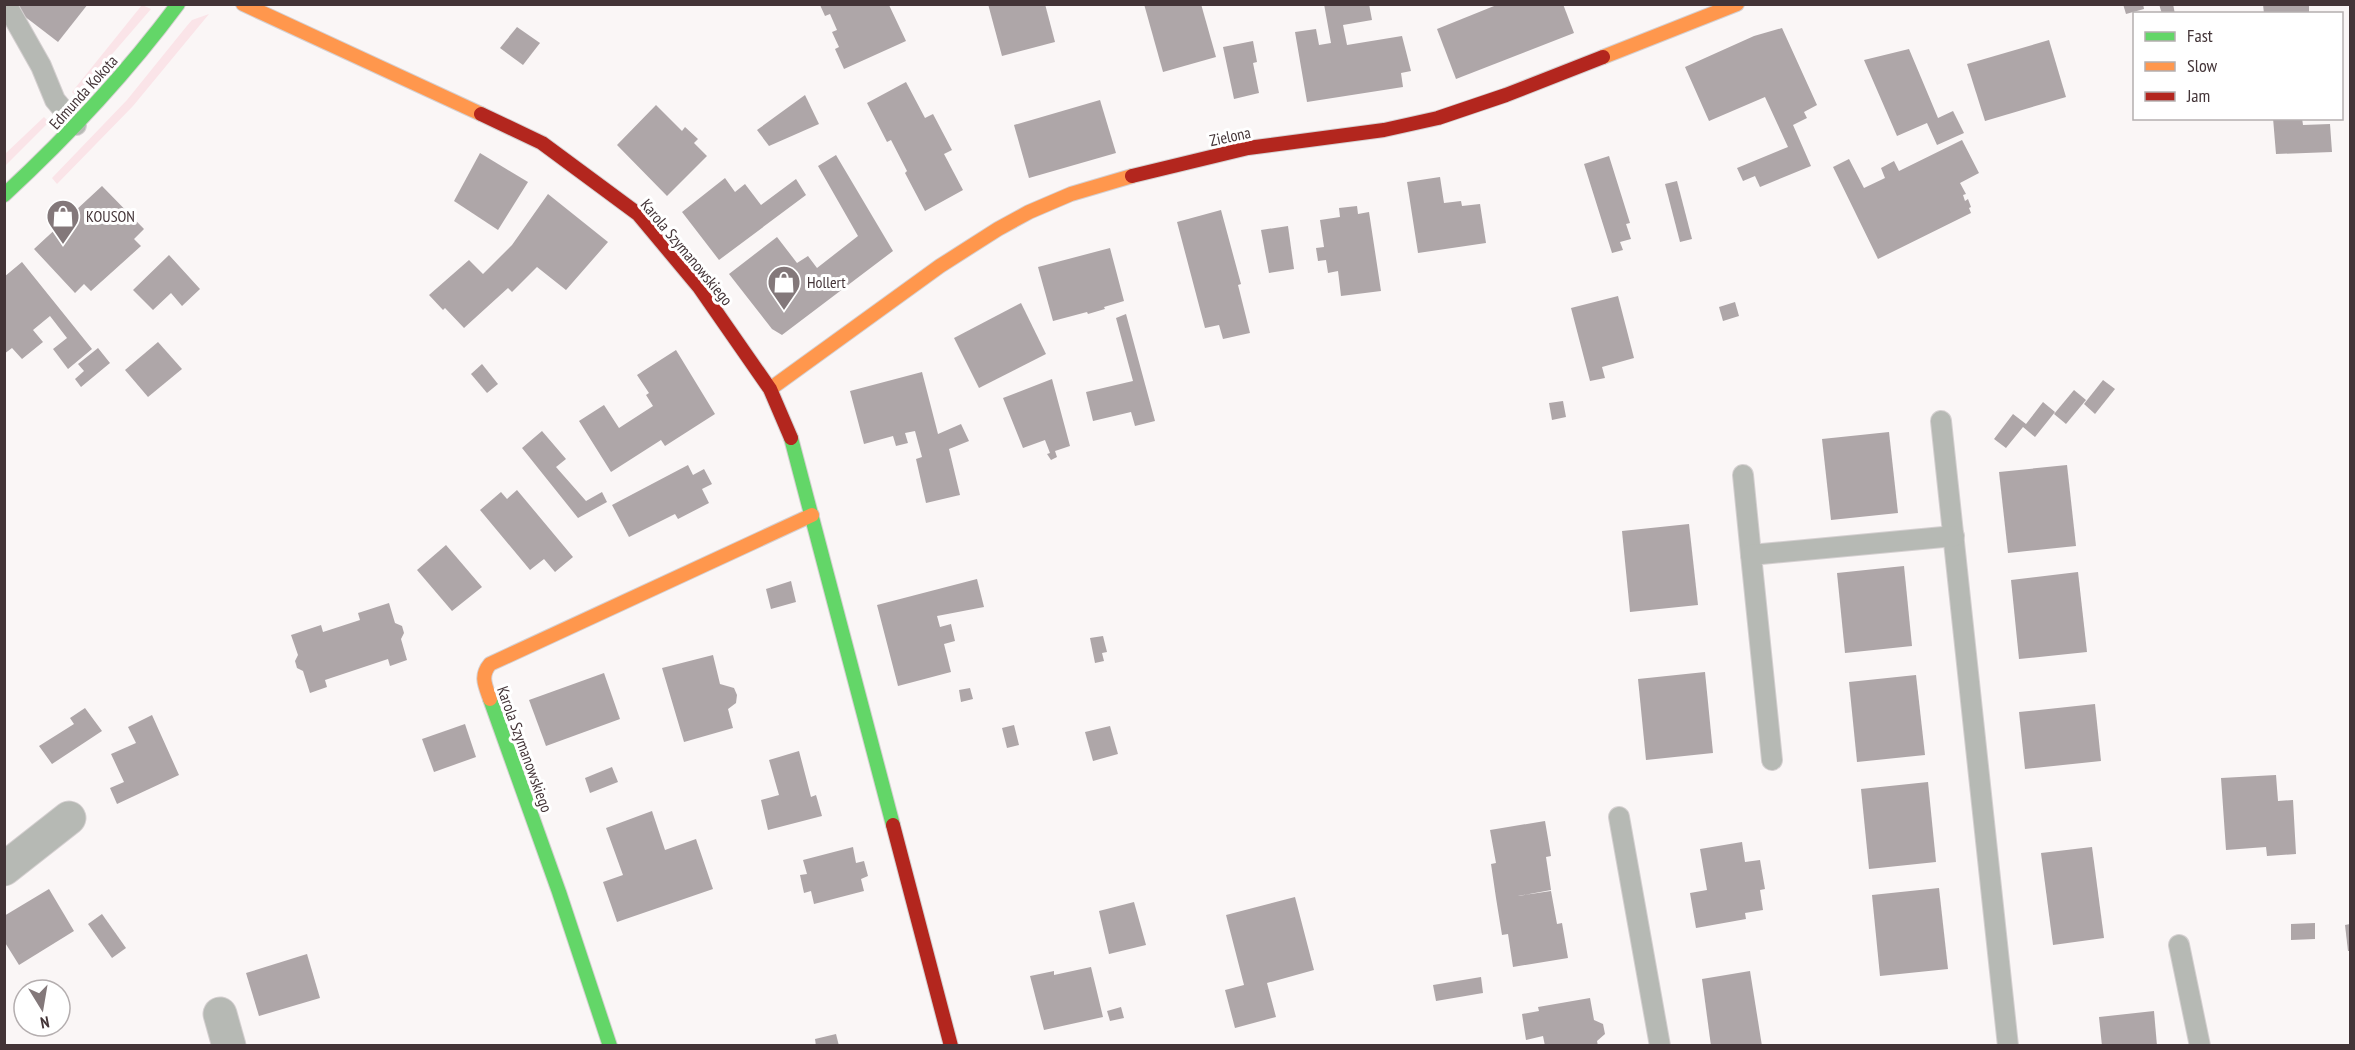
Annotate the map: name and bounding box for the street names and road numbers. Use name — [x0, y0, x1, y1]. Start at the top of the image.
street label: Edmunda Kokota — [45, 51, 121, 133]
street label: Zielona — [1208, 122, 1252, 150]
street label: Karola Szymanowskiego — [637, 195, 737, 309]
street label: Karola Szymanowskiego — [493, 683, 557, 815]

